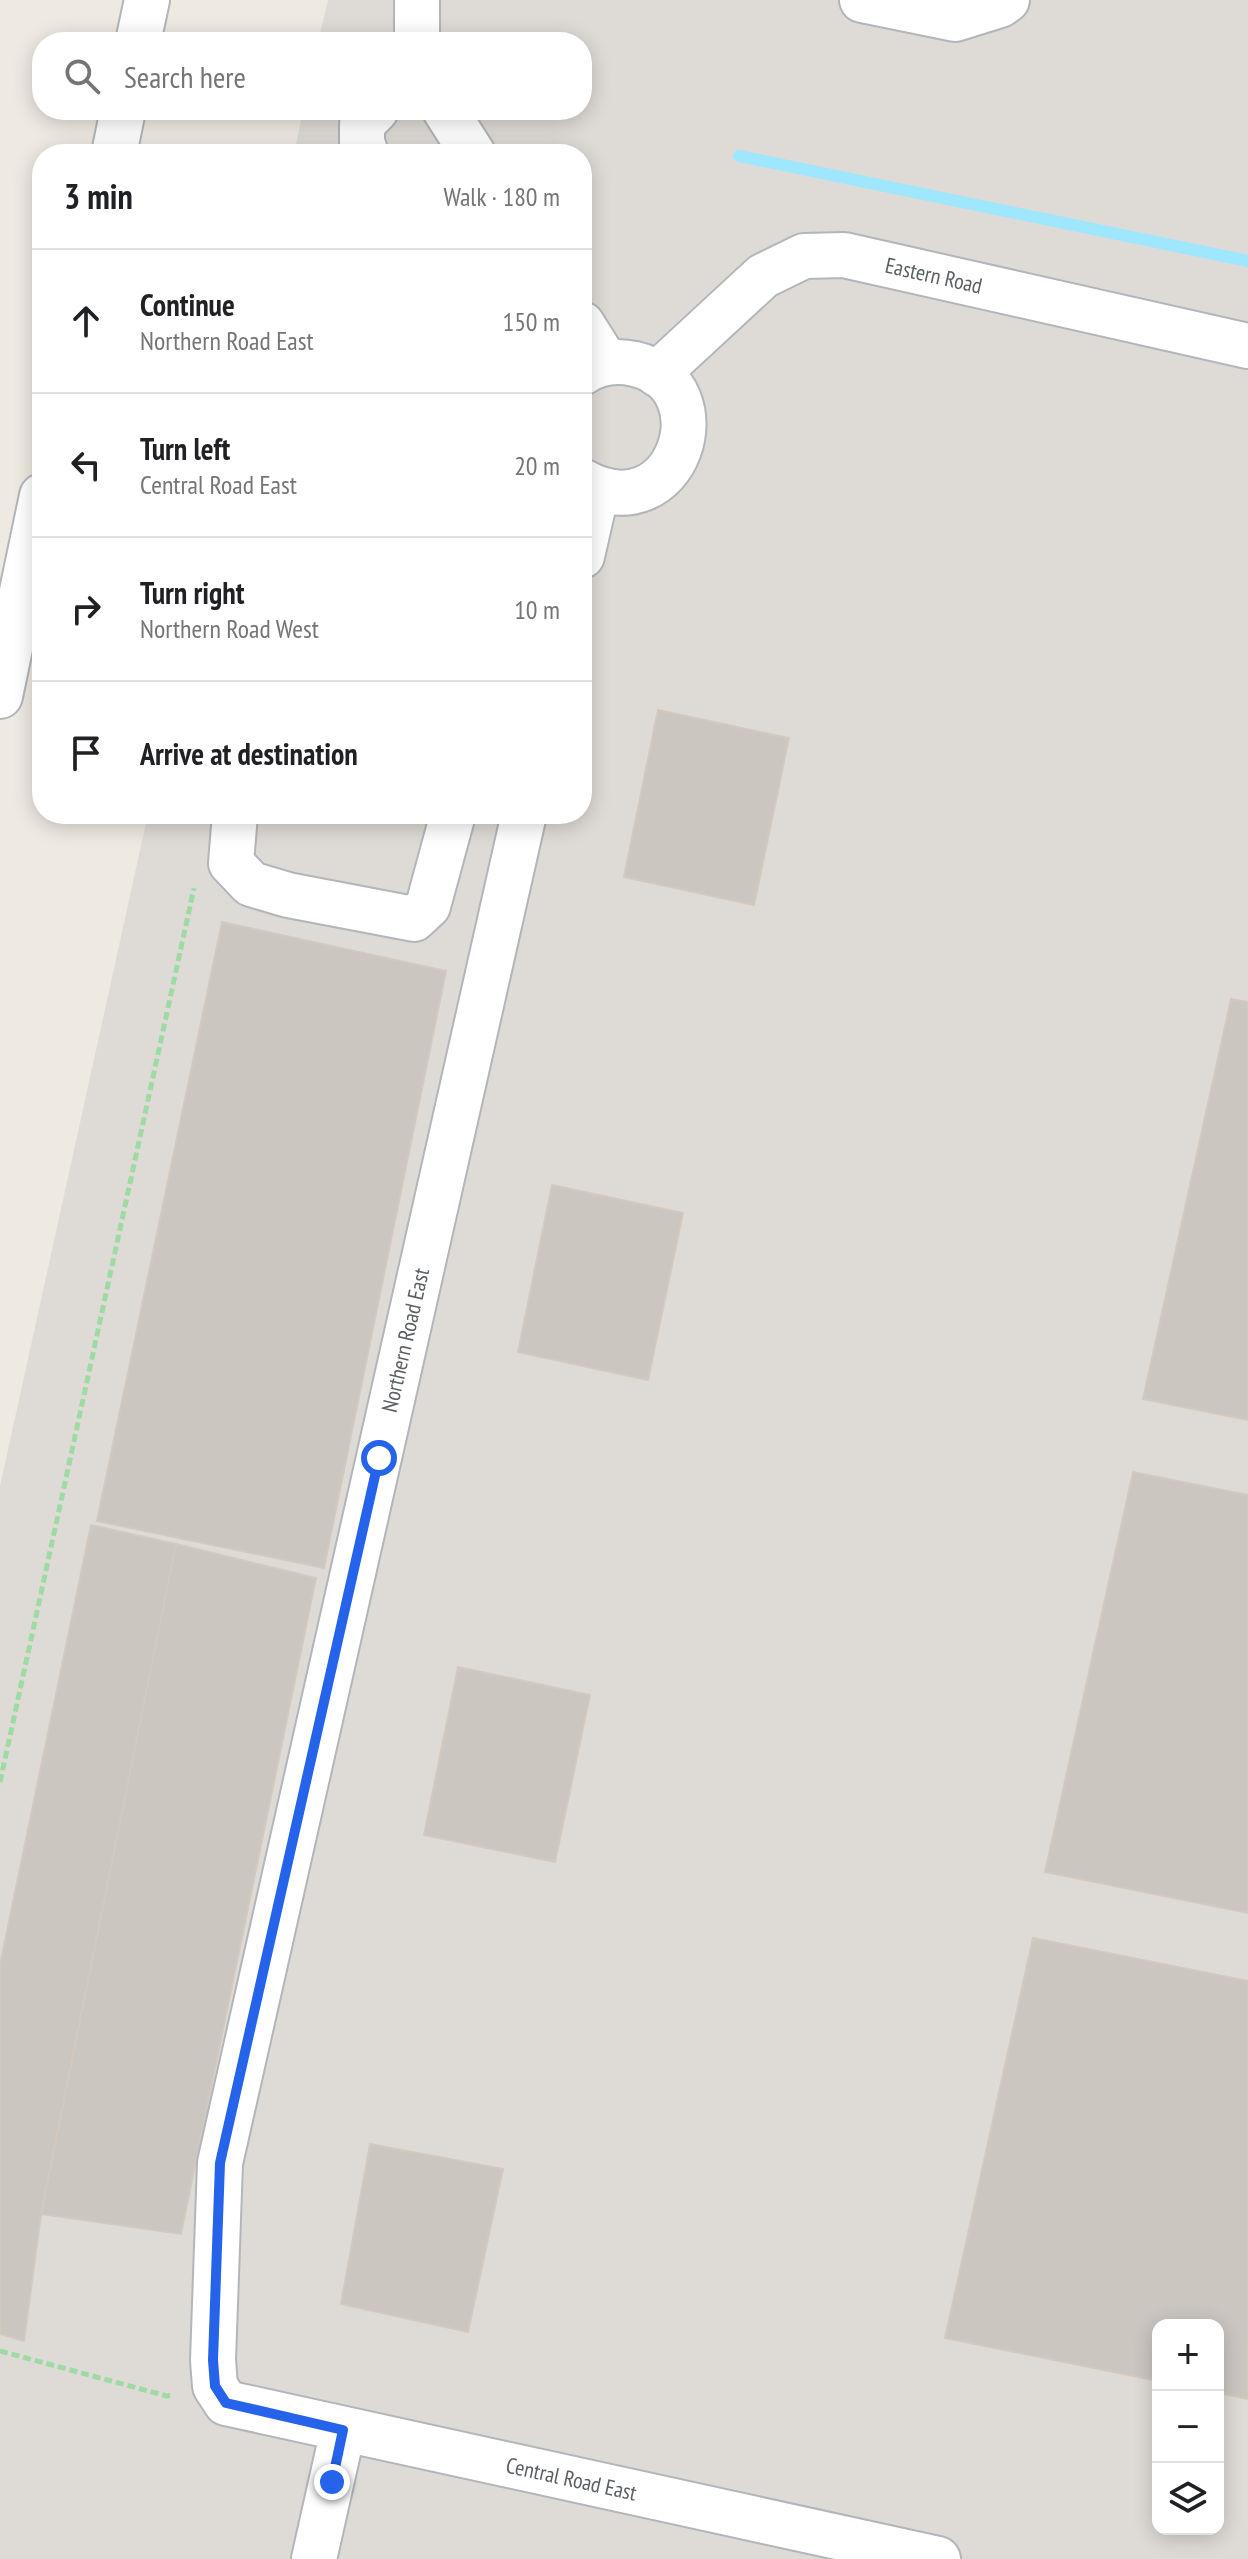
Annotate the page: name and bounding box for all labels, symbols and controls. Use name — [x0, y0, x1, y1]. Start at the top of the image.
search box — [32, 32, 592, 120]
icon: search — [60, 54, 104, 98]
text: Search here — [124, 57, 246, 96]
text: 3 min — [64, 174, 133, 218]
text: Walk · 180 m — [443, 180, 560, 213]
street label: Eastern Road — [883, 251, 985, 300]
text: Continue — [140, 285, 235, 324]
icon: ahead — [64, 299, 108, 343]
text: 150 m — [502, 305, 560, 338]
text: Northern Road East — [140, 324, 314, 357]
text: Turn left — [140, 429, 230, 468]
icon: left — [64, 443, 108, 487]
text: 20 m — [514, 449, 560, 482]
text: Central Road East — [140, 468, 297, 501]
text: Turn right — [140, 573, 244, 612]
icon: right — [64, 587, 108, 631]
text: 10 m — [514, 593, 560, 626]
text: Northern Road West — [140, 612, 319, 645]
icon: arrive — [64, 731, 108, 775]
text: Arrive at destination — [140, 734, 358, 773]
street label: Northern Road East — [375, 1265, 435, 1415]
route start — [361, 1440, 397, 1476]
map controls — [1152, 2319, 1224, 2535]
button: + — [1152, 2319, 1224, 2391]
button: − — [1152, 2391, 1224, 2463]
street label: Central Road East — [504, 2451, 639, 2507]
button: layers — [1152, 2463, 1224, 2535]
route end — [314, 2464, 350, 2500]

